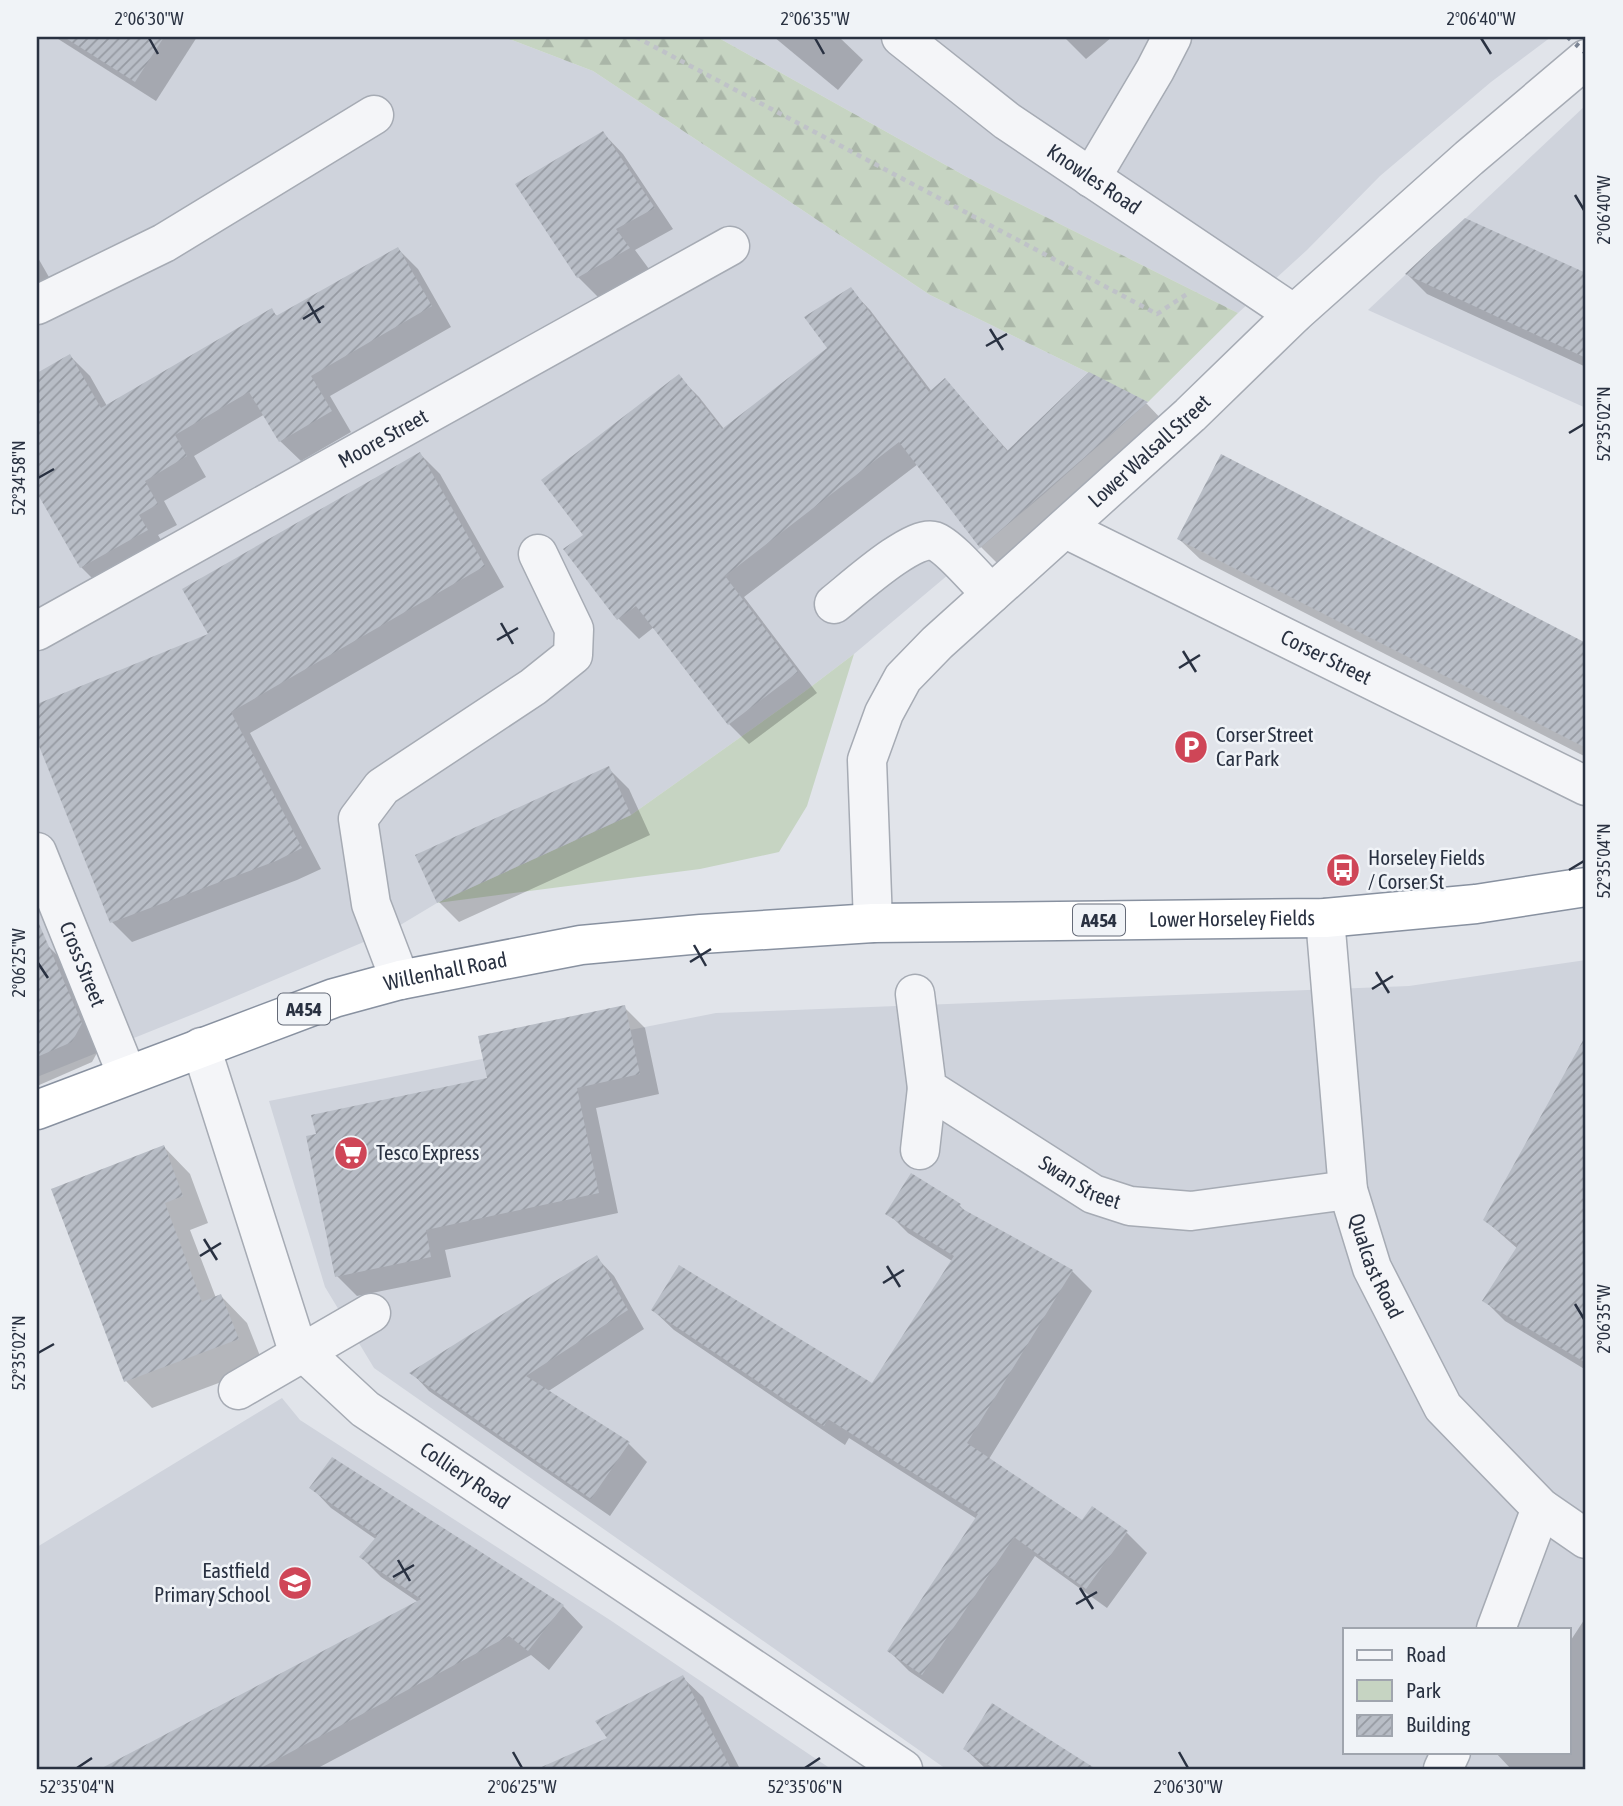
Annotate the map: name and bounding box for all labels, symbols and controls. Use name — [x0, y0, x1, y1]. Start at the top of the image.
text: 2°06'30"W — [114, 8, 184, 29]
text: 2°06'35"W — [780, 8, 850, 29]
text: 2°06'40"W — [1446, 8, 1516, 29]
street label: Knowles Road — [1043, 139, 1146, 219]
text: 2°06'40"W — [1593, 175, 1614, 245]
text: 52°35'02"N — [1593, 386, 1614, 462]
street label: Lower Walsall Street — [1083, 389, 1215, 512]
street label: Moore Street — [334, 403, 432, 472]
text: 52°34'58"N — [8, 440, 29, 516]
street label: Corser Street — [1277, 624, 1376, 689]
place label: Corser Street Car Park — [1216, 722, 1314, 770]
parking icon: Corser Street Car Park — [1172, 728, 1210, 766]
text: 52°35'04"N — [1593, 823, 1614, 899]
place label: Horseley Fields / Corser St — [1368, 845, 1485, 893]
bus stop icon: Horseley Fields / Corser St — [1324, 851, 1362, 889]
road number: A454 — [1073, 904, 1125, 936]
street label: Lower Horseley Fields — [1149, 905, 1315, 931]
street label: Cross Street — [55, 918, 111, 1010]
text: 2°06'25"W — [8, 928, 29, 998]
street label: Willenhall Road — [381, 947, 509, 995]
road number: A454 — [278, 993, 330, 1024]
supermarket icon: Tesco Express — [332, 1134, 370, 1172]
place label: Tesco Express — [376, 1140, 479, 1164]
street label: Swan Street — [1035, 1150, 1124, 1213]
street label: Qualcast Road — [1345, 1210, 1409, 1322]
text: 2°06'35"W — [1593, 1284, 1614, 1354]
text: 52°35'02"N — [8, 1315, 29, 1391]
street label: Colliery Road — [416, 1436, 515, 1514]
place label: Eastfield Primary School — [154, 1558, 270, 1606]
school or university icon: Eastfield Primary School — [276, 1564, 314, 1602]
legend — [1343, 1628, 1570, 1754]
text: Road — [1406, 1642, 1446, 1666]
text: Park — [1406, 1678, 1441, 1702]
text: Building — [1406, 1712, 1470, 1736]
text: 52°35'04"N — [39, 1776, 115, 1797]
text: 2°06'25"W — [487, 1776, 557, 1797]
text: 52°35'06"N — [767, 1776, 843, 1797]
text: 2°06'30"W — [1153, 1776, 1223, 1797]

